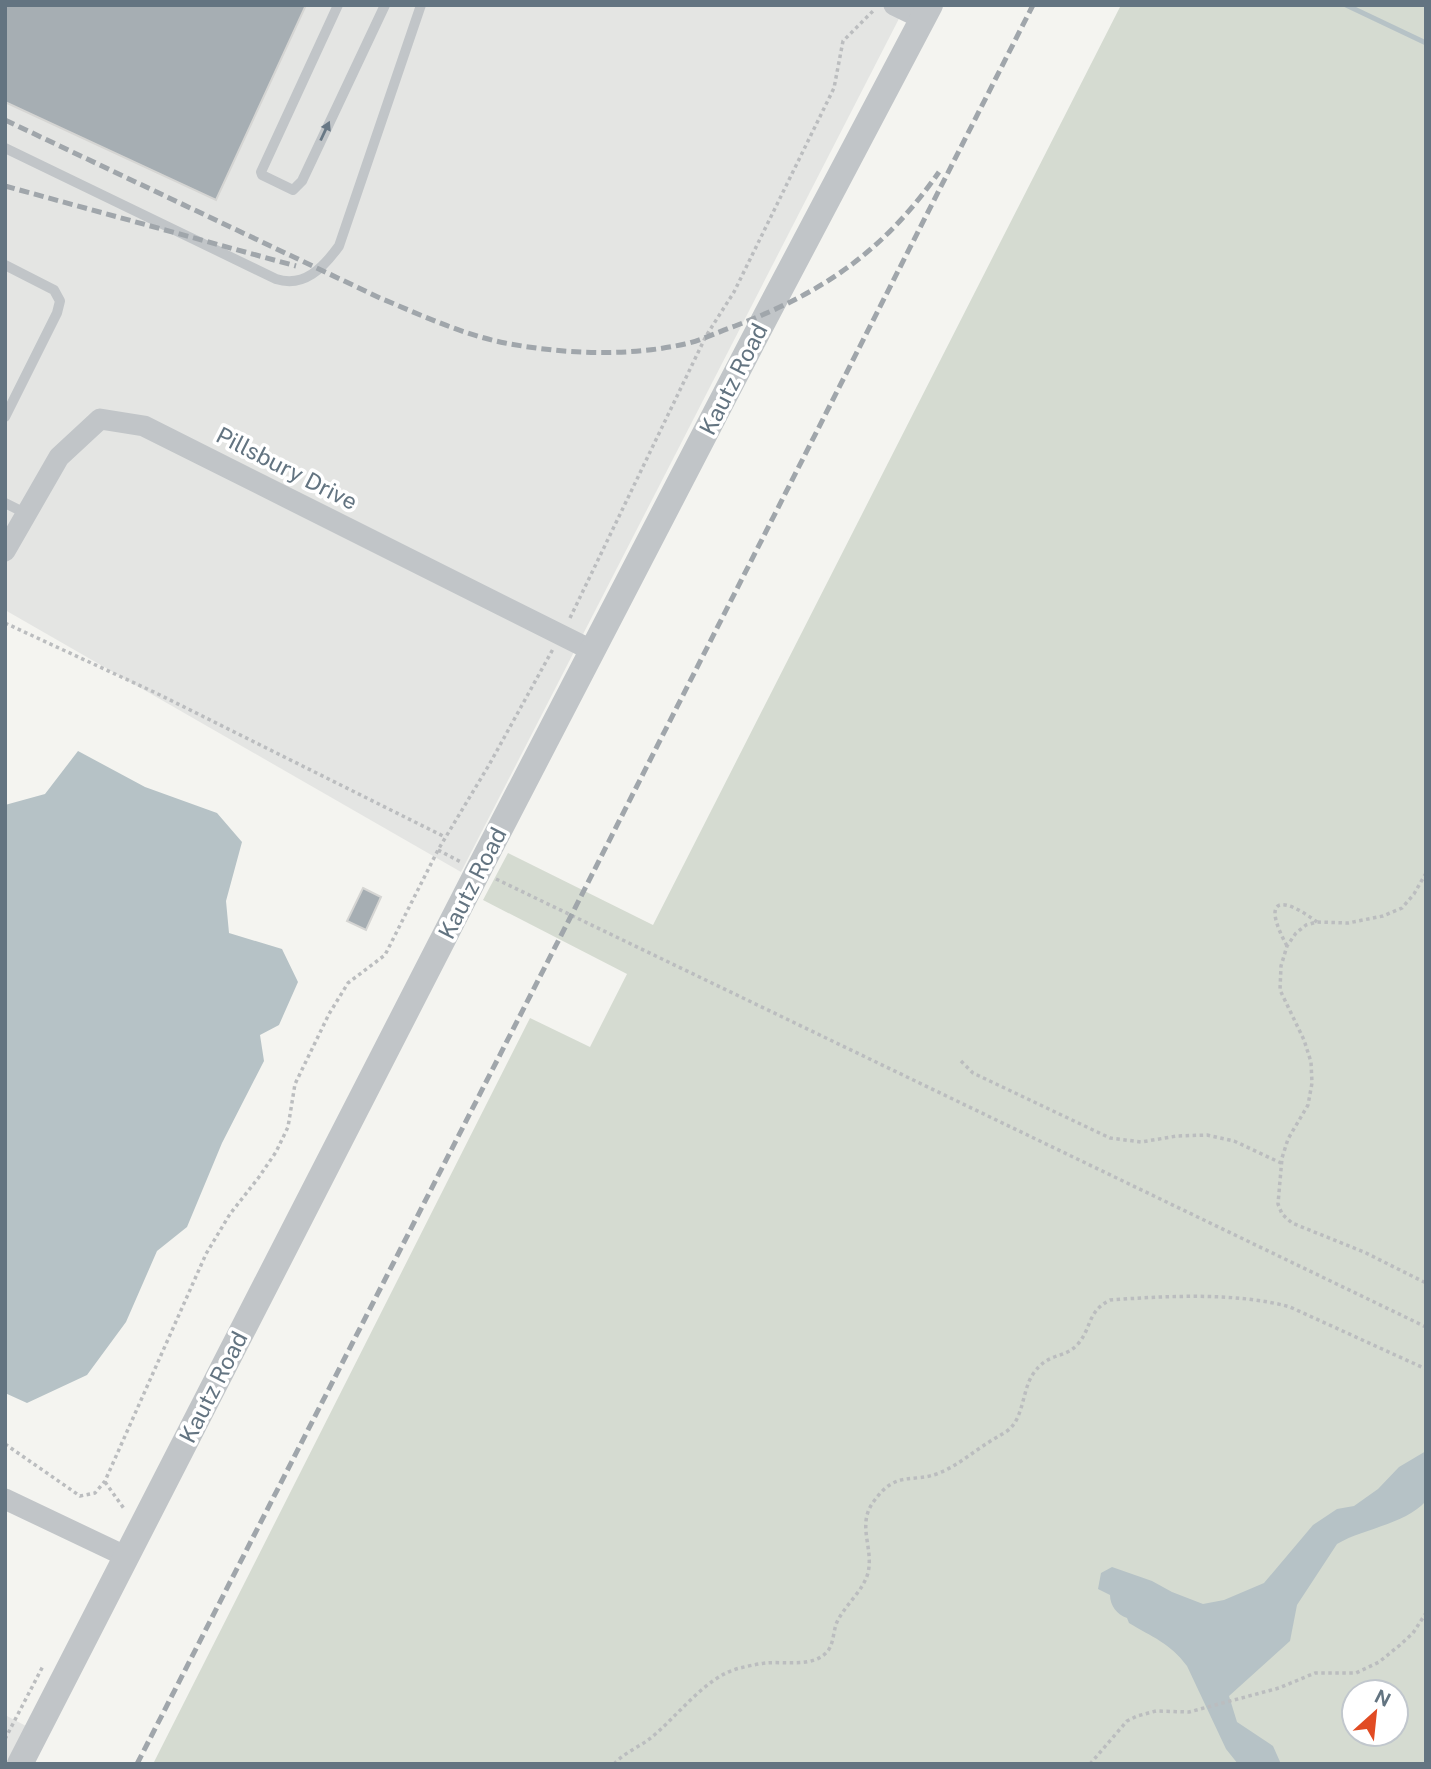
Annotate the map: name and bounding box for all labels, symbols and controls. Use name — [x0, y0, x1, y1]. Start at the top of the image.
one-way arrow — [319, 121, 331, 141]
street label: Kautz Road — [693, 319, 773, 439]
street label: Pillsbury Drive — [212, 421, 362, 515]
street label: Kautz Road — [432, 823, 512, 943]
street label: Kautz Road — [173, 1327, 253, 1447]
north arrow — [1340, 1678, 1410, 1748]
text: N — [1371, 1685, 1394, 1711]

